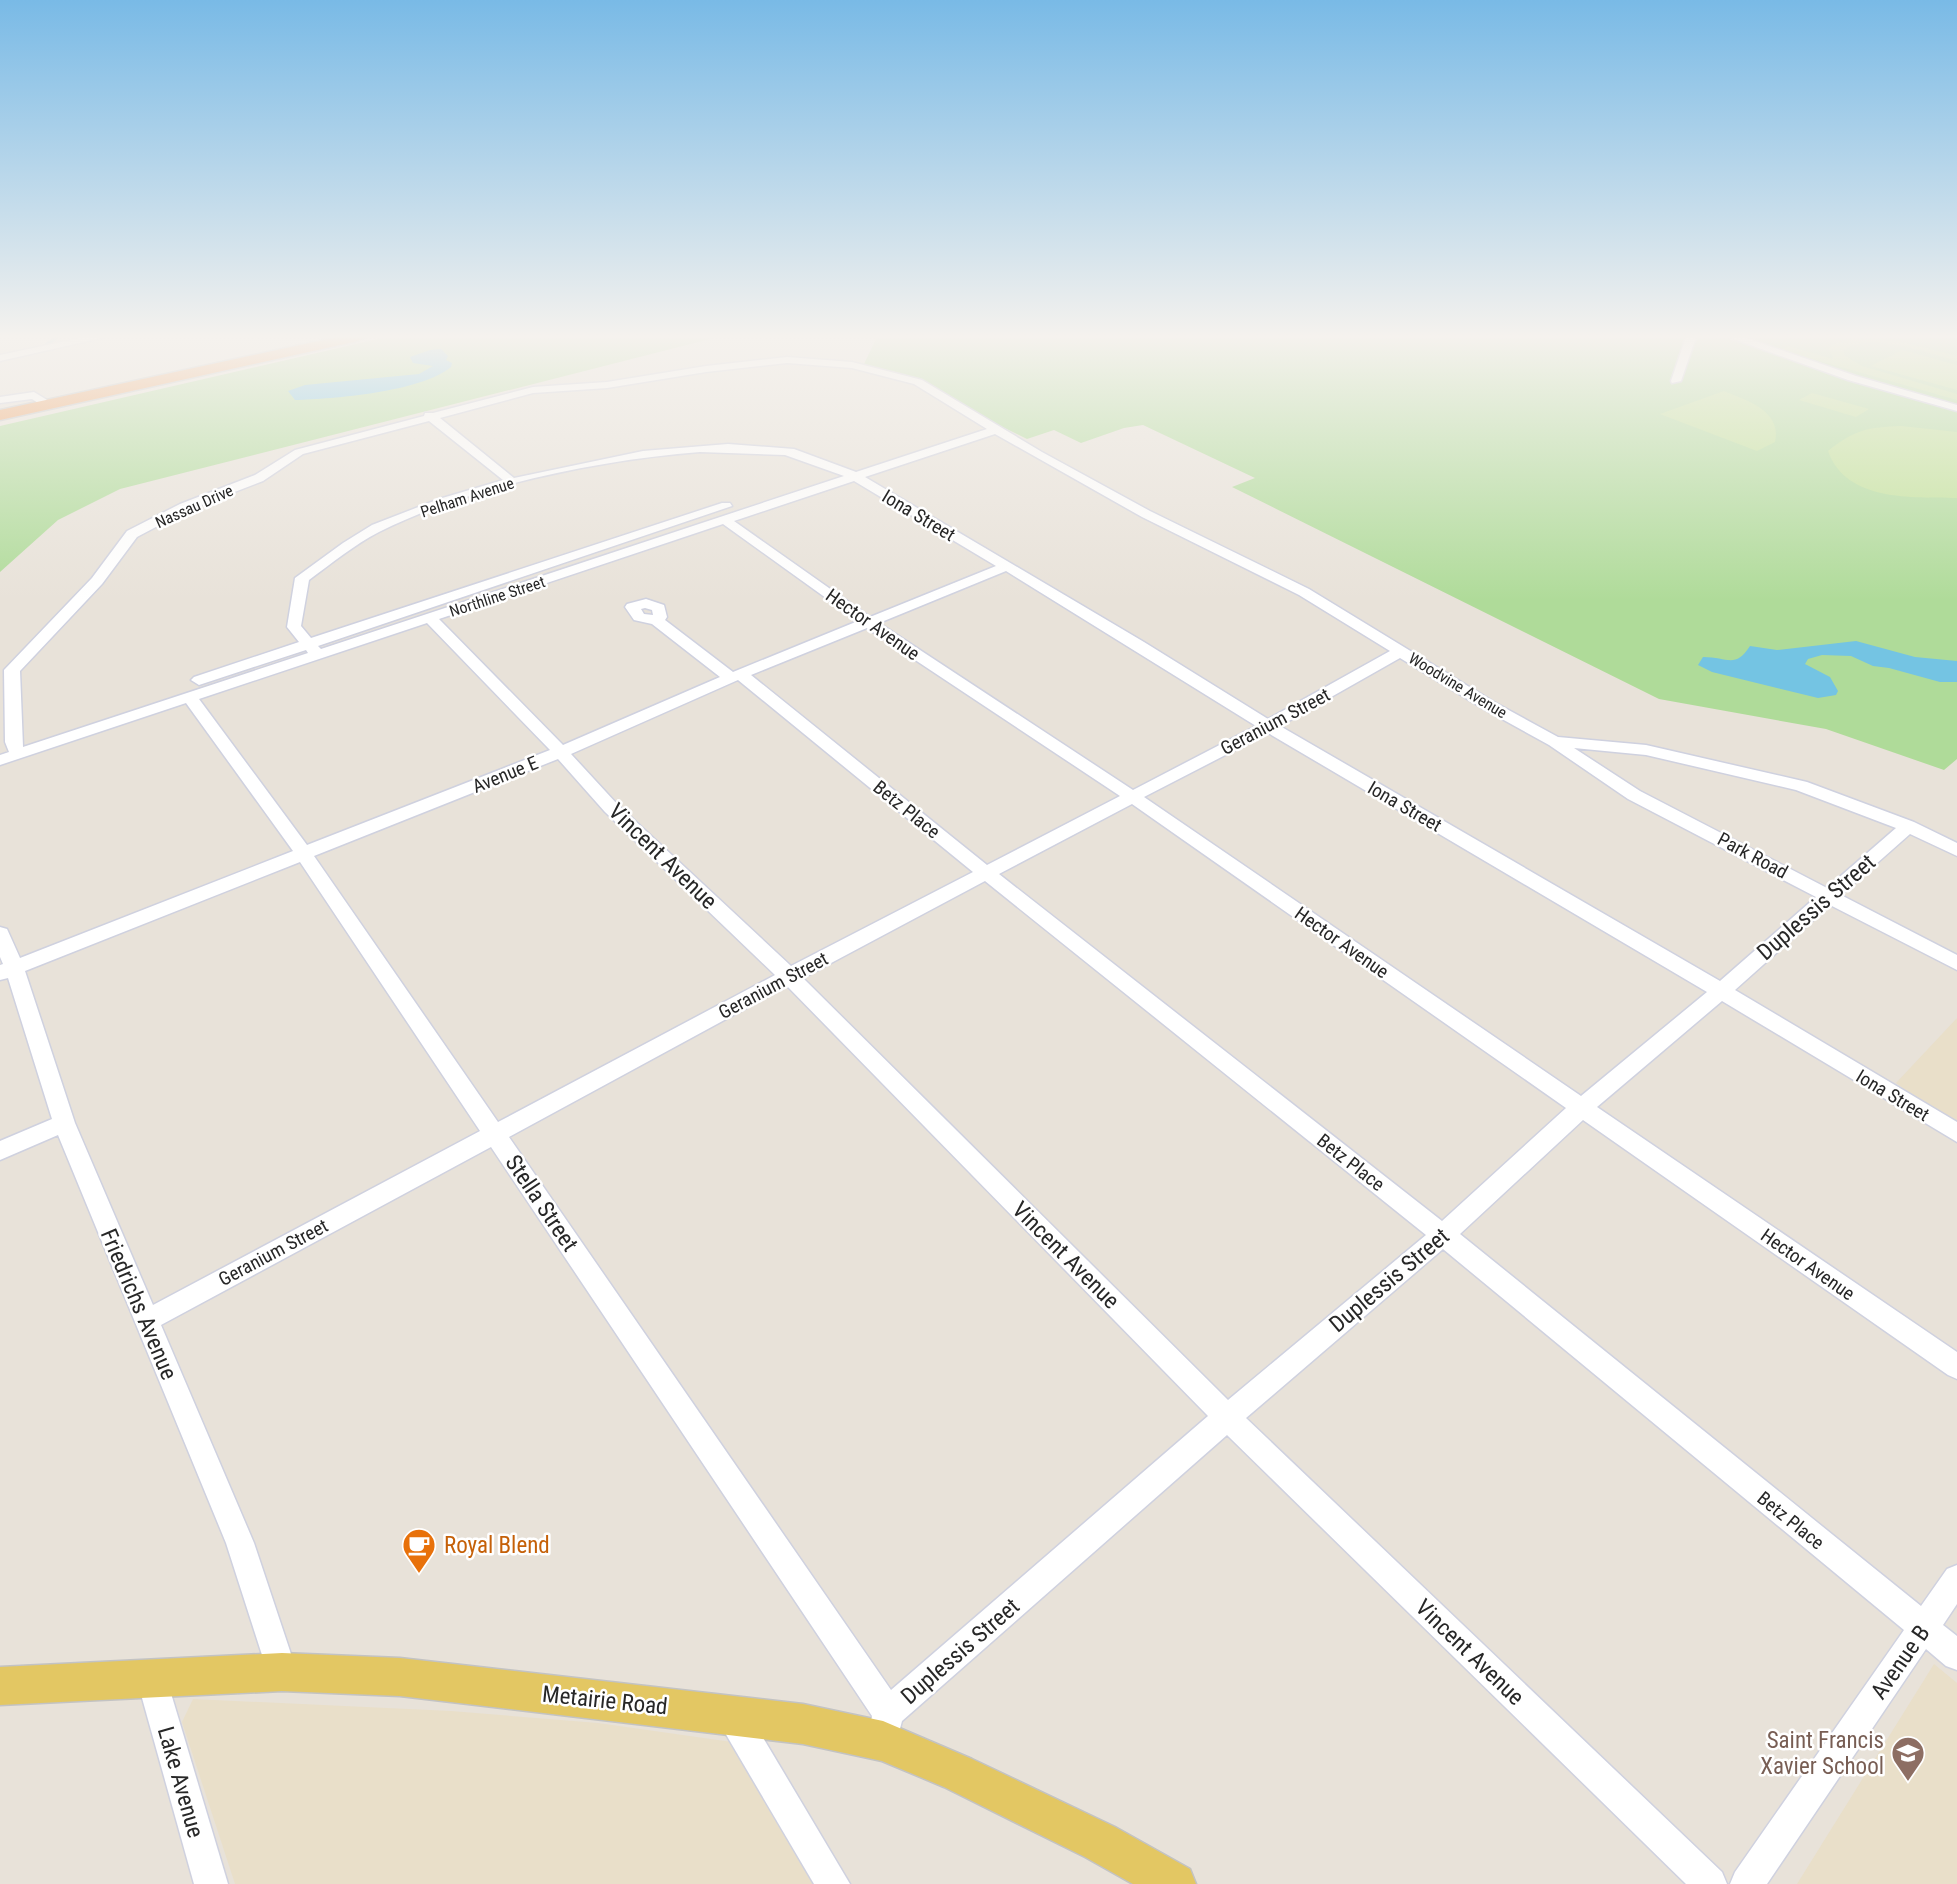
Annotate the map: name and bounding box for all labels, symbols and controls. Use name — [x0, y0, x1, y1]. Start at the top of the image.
street label: Pelham Avenue — [418, 473, 516, 522]
street label: Nassau Drive — [152, 481, 236, 532]
street label: Iona Street — [878, 485, 960, 546]
street label: Northline Street — [447, 572, 548, 621]
street label: Hector Avenue — [821, 584, 924, 665]
street label: Woodvine Avenue — [1405, 649, 1510, 722]
street label: Geranium Street — [1217, 683, 1334, 760]
street label: Avenue E — [469, 751, 541, 798]
street label: Betz Place — [869, 776, 945, 843]
street label: Iona Street — [1364, 776, 1446, 837]
street label: Vincent Avenue — [603, 798, 722, 915]
street label: Park Road — [1714, 827, 1792, 884]
street label: Duplessis Street — [1752, 849, 1881, 966]
street label: Hector Avenue — [1290, 902, 1393, 983]
street label: Geranium Street — [715, 947, 832, 1024]
street label: Iona Street — [1852, 1065, 1934, 1126]
street label: Betz Place — [1312, 1129, 1389, 1196]
street label: Stella Street — [500, 1150, 584, 1257]
street label: Vincent Avenue — [1007, 1196, 1125, 1314]
street label: Geranium Street — [215, 1214, 332, 1291]
street label: Duplessis Street — [1324, 1223, 1455, 1338]
street label: Hector Avenue — [1756, 1224, 1859, 1305]
street label: Friedrichs Avenue — [95, 1225, 182, 1384]
street label: Betz Place — [1753, 1487, 1829, 1554]
cafe icon: Royal Blend — [400, 1526, 438, 1575]
place label: Royal Blend — [444, 1532, 550, 1559]
street label: Duplessis Street — [896, 1593, 1025, 1710]
street label: Vincent Avenue — [1410, 1594, 1529, 1711]
street label: Avenue B — [1865, 1620, 1936, 1704]
street label: Metairie Road — [541, 1680, 669, 1720]
street label: Lake Avenue — [152, 1723, 209, 1841]
place label: Saint Francis Xavier School — [1760, 1727, 1884, 1780]
school or university icon: Saint Francis Xavier School — [1889, 1734, 1927, 1783]

